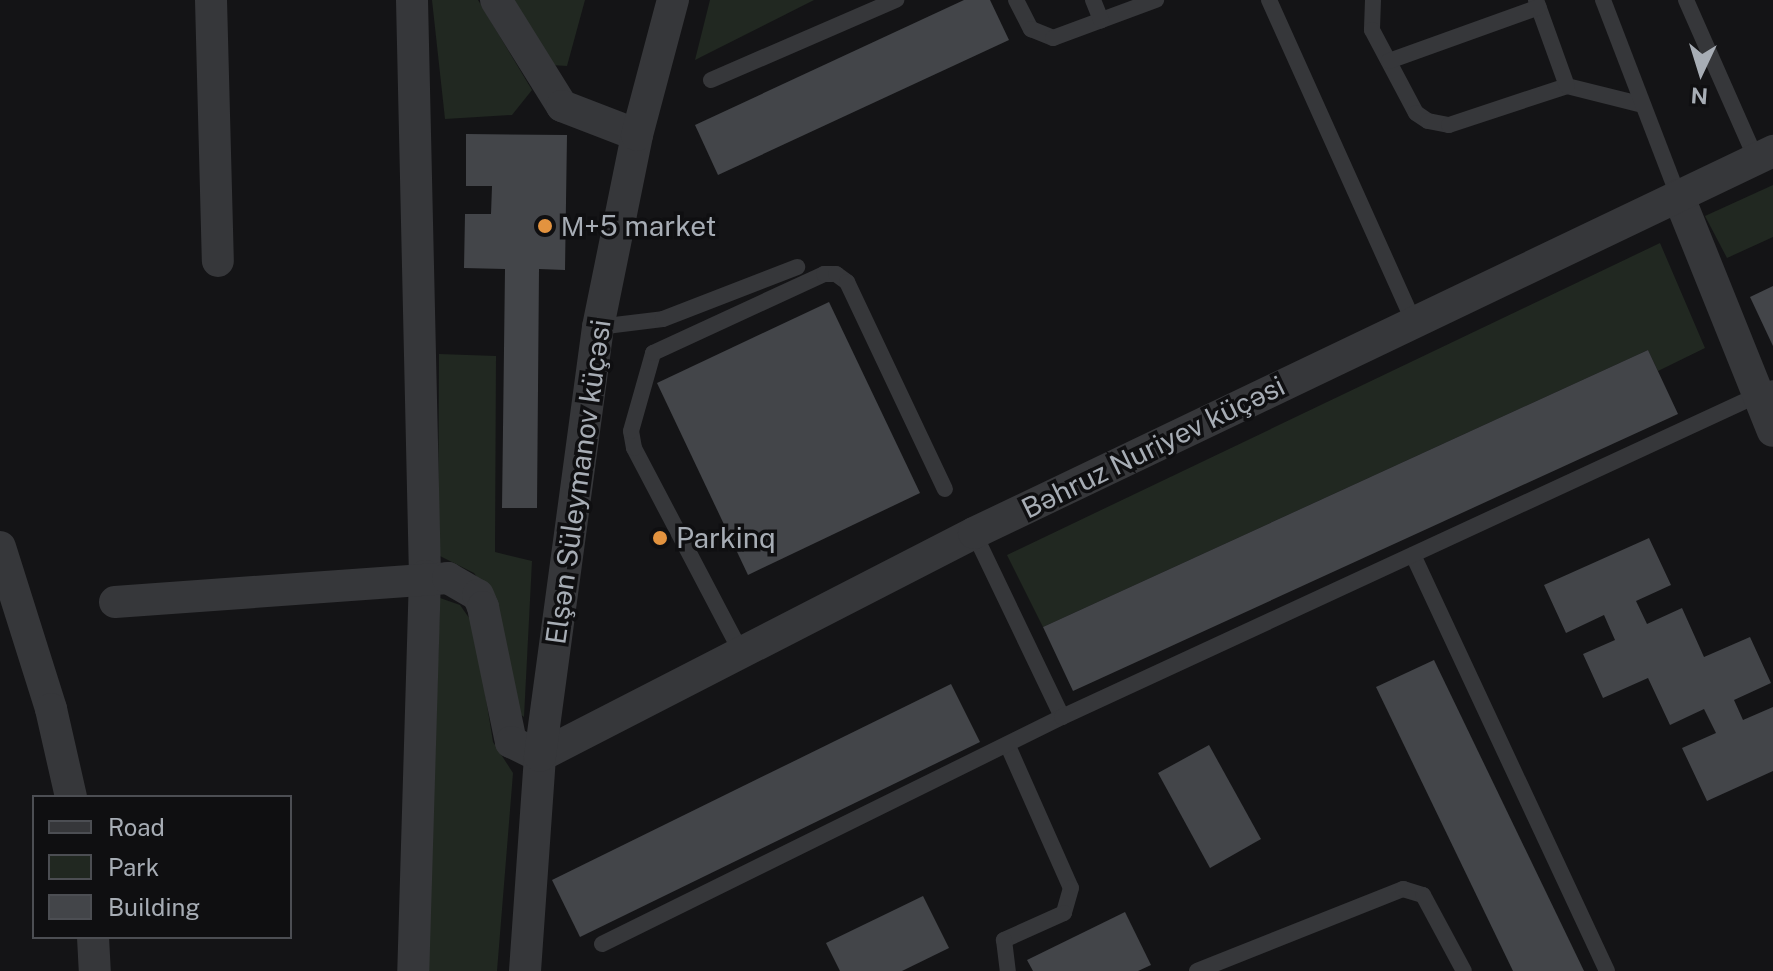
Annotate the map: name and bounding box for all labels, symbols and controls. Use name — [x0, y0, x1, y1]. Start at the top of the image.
north arrow — [1661, 32, 1741, 112]
text: N — [1690, 82, 1709, 110]
place label: М+5 market — [561, 209, 716, 243]
marker: М+5 market — [536, 217, 554, 235]
street label: Elşən Süleymanov küçəsi — [539, 317, 617, 647]
street label: Bəhruz Nuriyev küçəsi — [1016, 369, 1290, 525]
place label: Parkinq — [676, 521, 776, 555]
marker: Parkinq — [651, 529, 669, 547]
legend — [32, 795, 292, 939]
text: Road — [108, 813, 165, 841]
text: Park — [108, 853, 159, 881]
text: Building — [108, 893, 200, 921]

